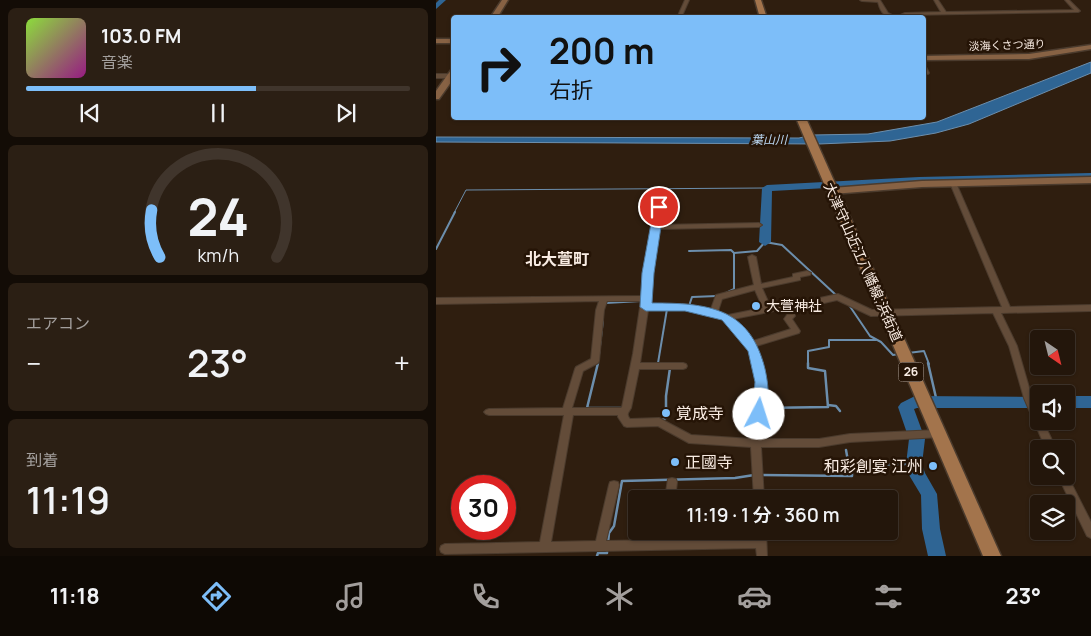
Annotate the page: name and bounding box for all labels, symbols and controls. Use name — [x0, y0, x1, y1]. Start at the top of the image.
text: 103.0 FM — [101, 23, 181, 49]
text: 200 m — [549, 27, 654, 75]
icon: right — [466, 35, 531, 100]
street label: 淡海くさつ通り — [968, 36, 1046, 53]
text: 音楽 — [101, 51, 133, 73]
text: 右折 — [549, 75, 593, 105]
icon: previous — [76, 99, 104, 127]
icon: pause — [204, 99, 232, 127]
icon: next — [332, 99, 360, 127]
water label: 葉山川 — [751, 131, 789, 148]
street label: 大津守山近江八幡線;浜街道 — [820, 179, 907, 344]
text: 24 — [187, 181, 249, 252]
pin — [638, 186, 680, 228]
icon: arrive — [645, 193, 673, 221]
text: km/h — [197, 243, 239, 267]
district label: 北大萱町 — [525, 248, 589, 270]
place label: 大萱神社 — [766, 296, 822, 315]
marker: 大萱神社 — [750, 300, 762, 312]
text: エアコン — [26, 312, 90, 334]
north arrow — [1030, 330, 1075, 375]
map controls — [1030, 330, 1075, 540]
text: 23° — [187, 336, 248, 388]
text: − — [26, 344, 41, 382]
text: + — [394, 344, 410, 382]
road number: 26 — [898, 362, 924, 382]
button: sound — [1030, 385, 1075, 430]
position arrow — [732, 387, 784, 439]
place label: 覚成寺 — [676, 402, 724, 424]
marker: 覚成寺 — [660, 407, 672, 419]
button: search — [1030, 440, 1075, 485]
text: 到着 — [26, 449, 58, 471]
place label: 正國寺 — [685, 451, 733, 473]
place label: 和彩創宴 江州 — [824, 455, 923, 477]
marker: 正國寺 — [669, 456, 681, 468]
marker: 和彩創宴 江州 — [927, 460, 939, 472]
text: 11:19 — [26, 473, 110, 525]
speed limit sign: 30 — [451, 475, 516, 540]
button: layers — [1030, 495, 1075, 540]
text: 11:19 · 1 分 · 360 m — [686, 502, 840, 528]
icon: directions — [199, 579, 234, 614]
icon: music — [333, 579, 368, 614]
icon: phone — [468, 579, 503, 614]
icon: climate — [602, 579, 637, 614]
icon: car — [737, 579, 772, 614]
icon: filters — [871, 579, 906, 614]
text: 11:18 — [50, 581, 100, 611]
text: 23° — [1005, 581, 1041, 611]

